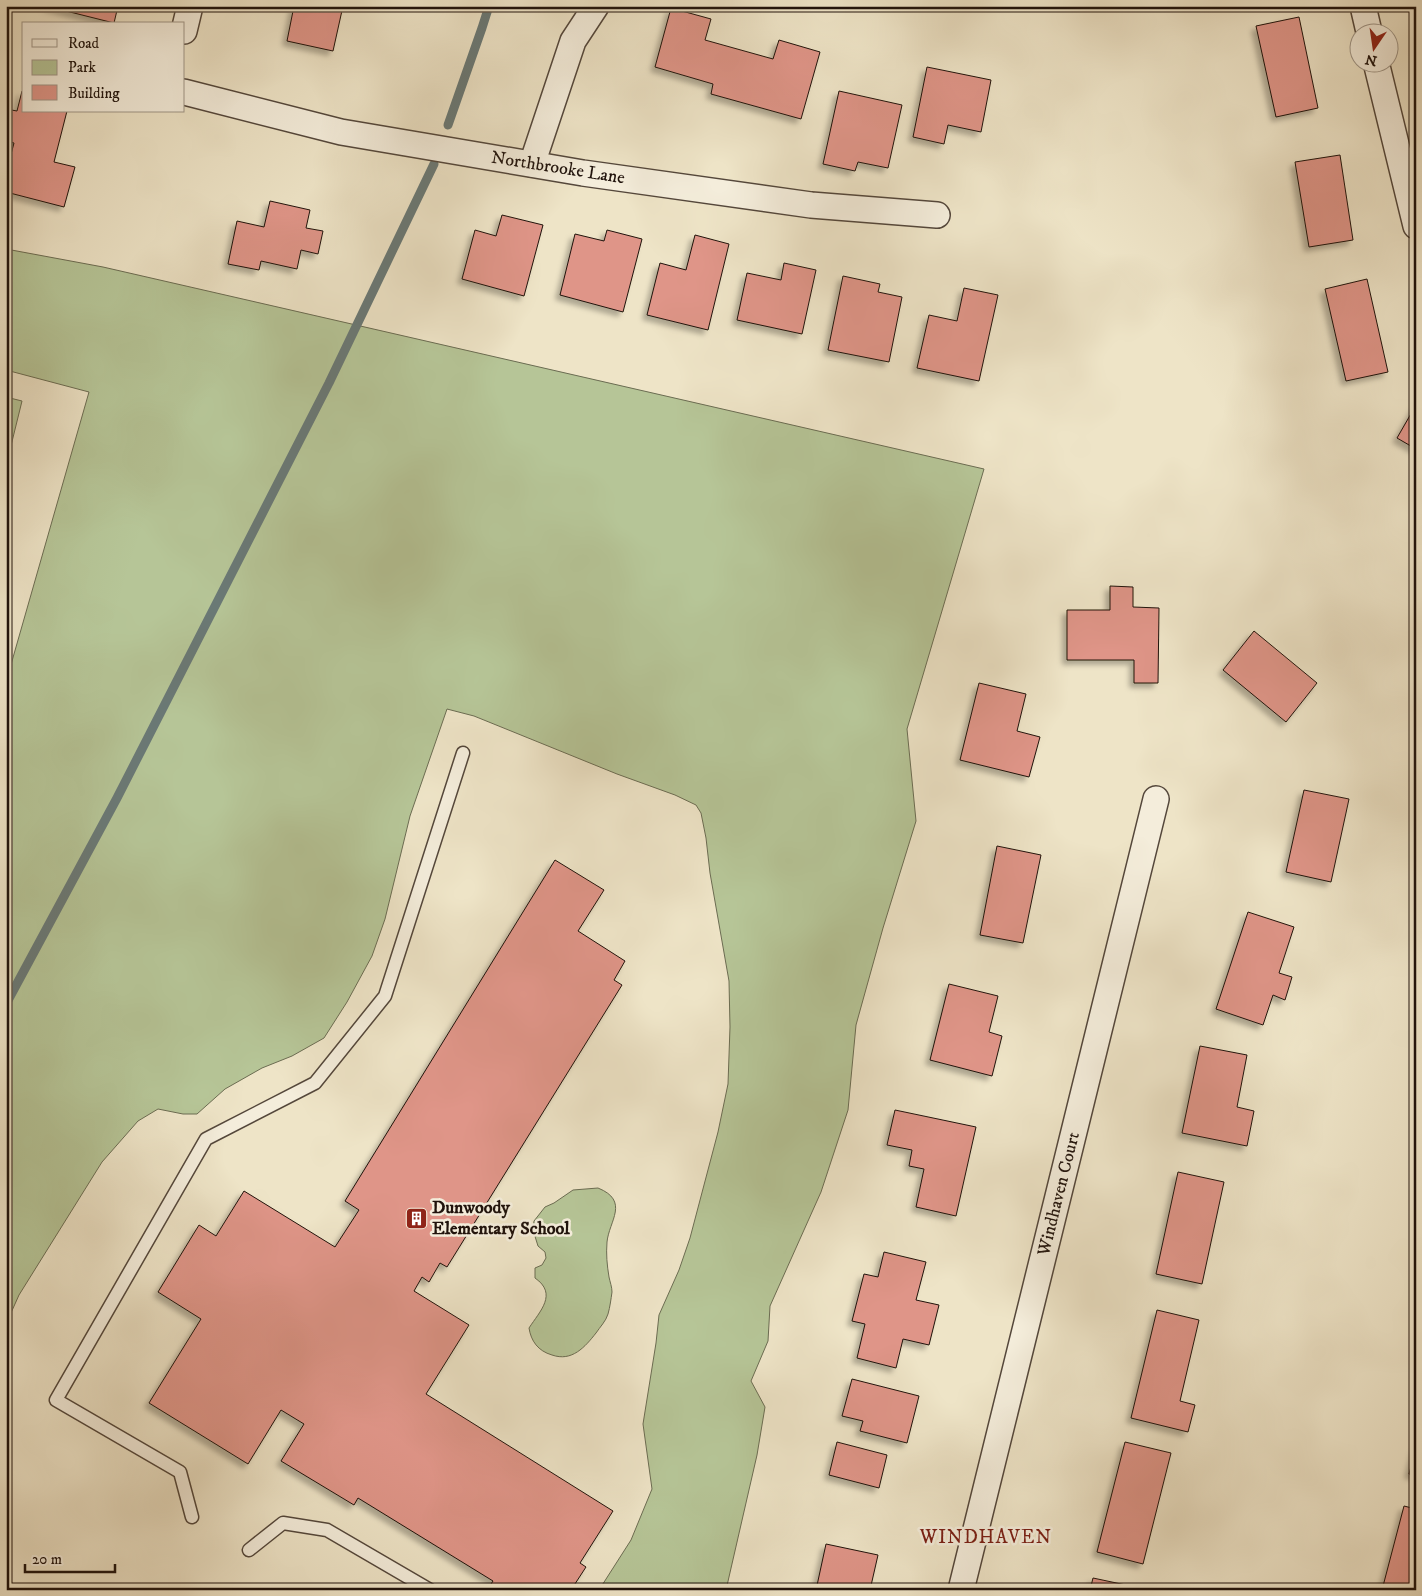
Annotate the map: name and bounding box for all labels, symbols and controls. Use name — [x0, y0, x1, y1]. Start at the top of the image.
legend — [22, 22, 185, 112]
north arrow — [1350, 22, 1400, 72]
text: Road — [68, 34, 100, 53]
text: N — [1363, 50, 1379, 70]
text: Park — [68, 58, 97, 77]
text: Building — [68, 84, 120, 103]
street label: Northbrooke Lane — [490, 147, 626, 189]
street label: Windhaven Court — [1033, 1130, 1085, 1259]
place label: Dunwoody Elementary School — [432, 1197, 570, 1240]
building icon: Dunwoody Elementary School — [404, 1206, 428, 1230]
district label: WINDHAVEN — [919, 1526, 1052, 1549]
scale bar — [25, 1541, 115, 1573]
text: 20 m — [32, 1550, 62, 1569]

